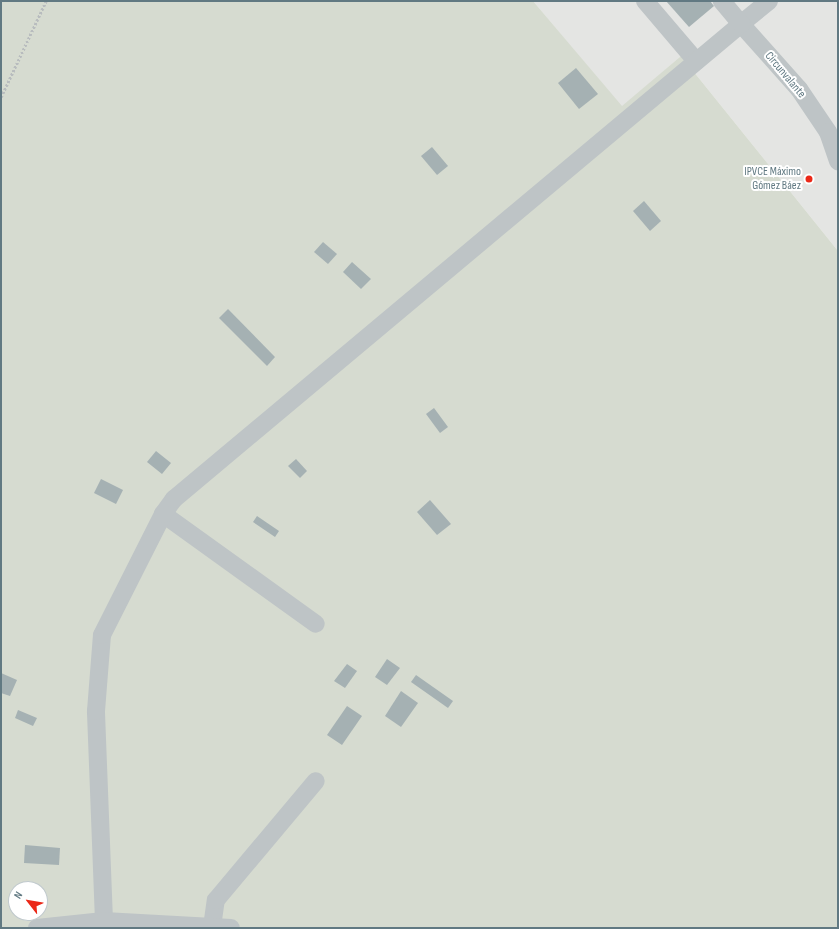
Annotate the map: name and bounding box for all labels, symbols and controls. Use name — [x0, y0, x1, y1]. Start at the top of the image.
street label: Circunvalante — [762, 49, 808, 101]
place label: IPVCE Máximo Gómez Báez — [744, 165, 801, 193]
marker: IPVCE Máximo Gómez Báez — [804, 174, 814, 184]
north arrow — [8, 881, 48, 921]
text: N — [11, 889, 25, 901]

